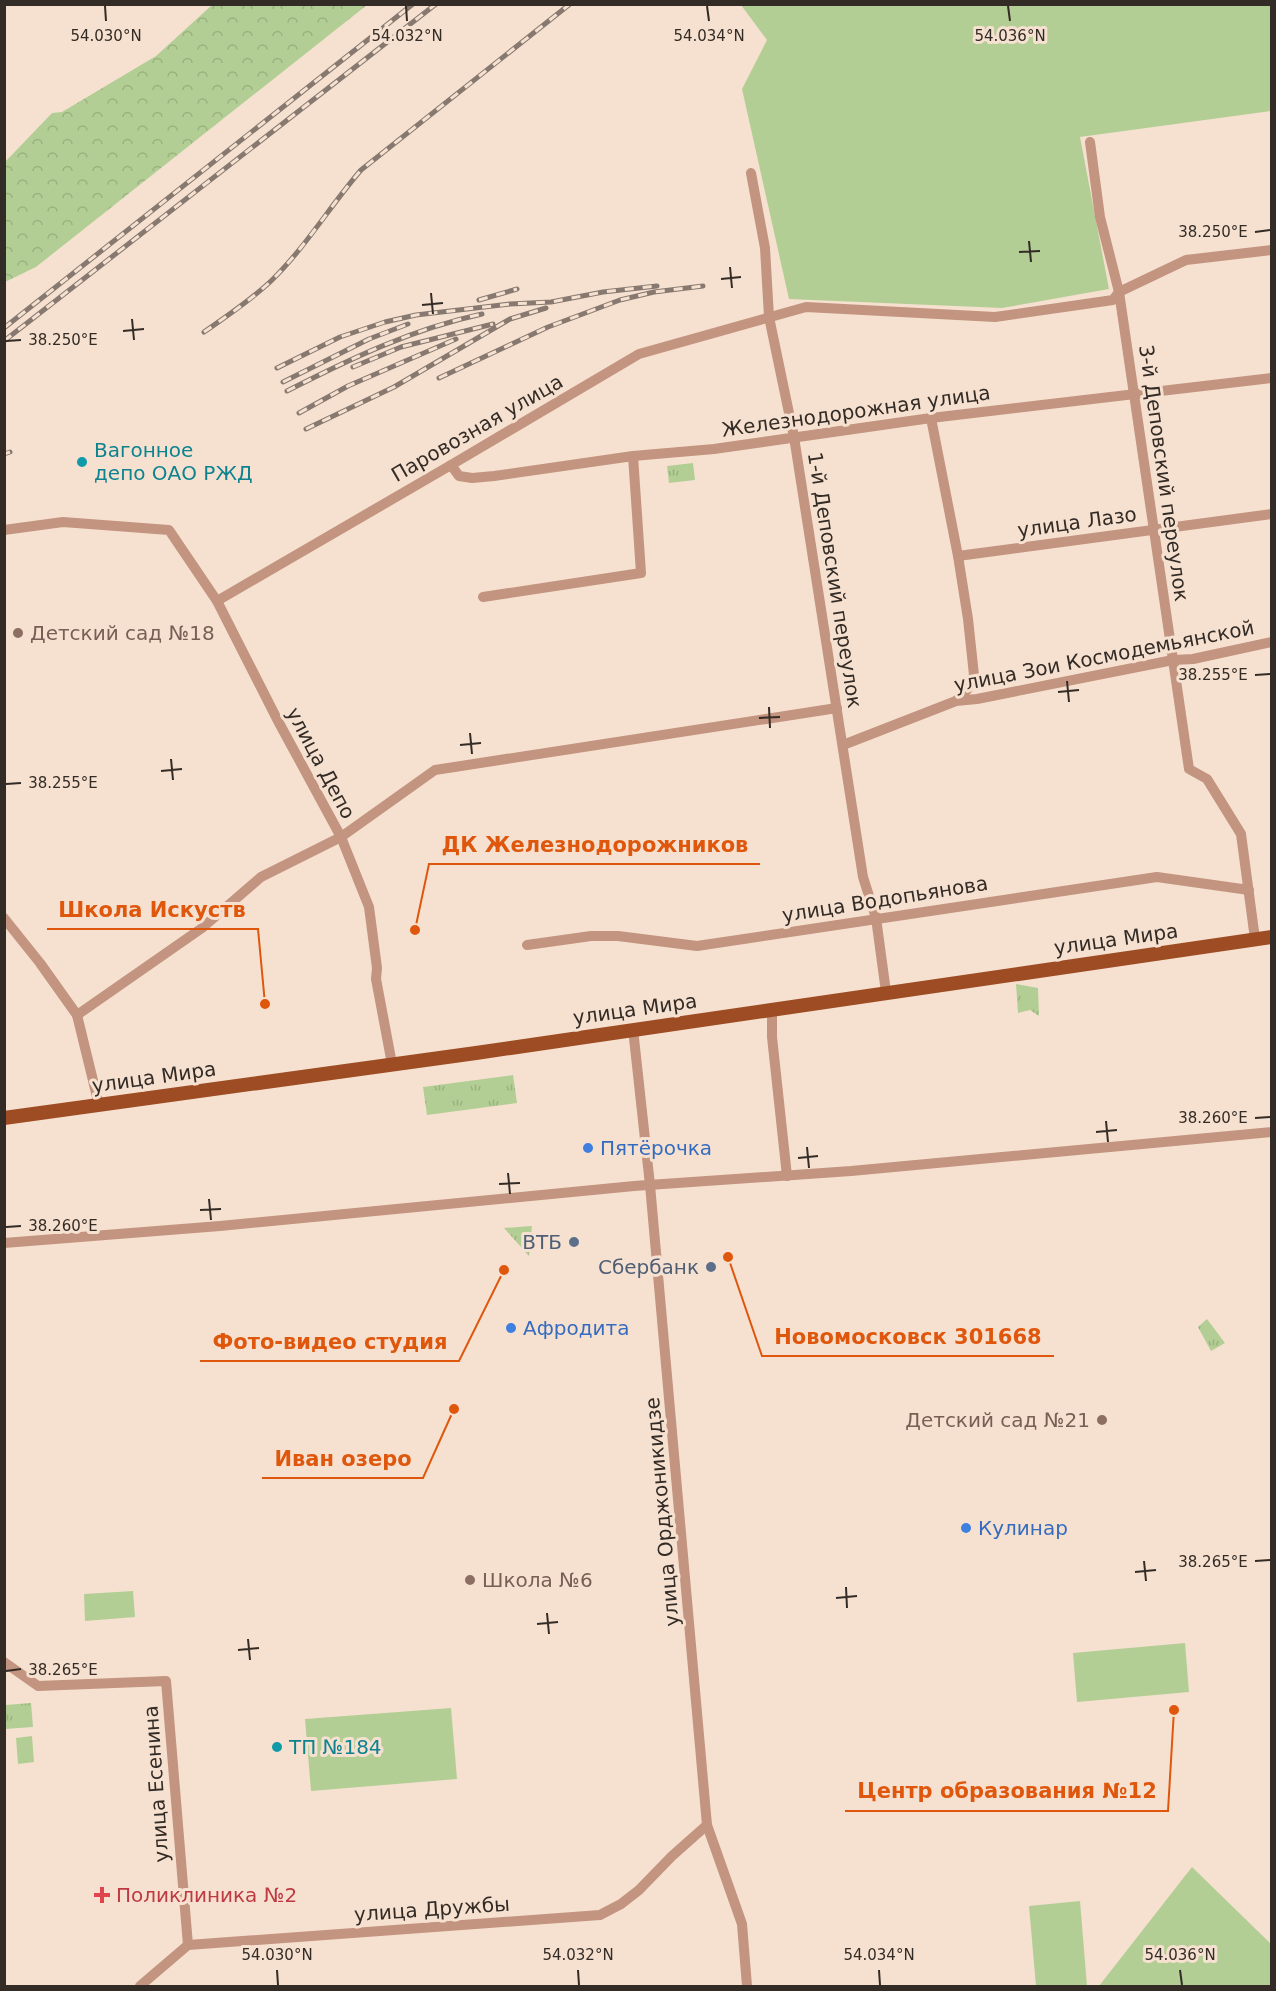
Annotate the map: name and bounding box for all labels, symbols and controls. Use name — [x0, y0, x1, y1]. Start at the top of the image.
text: 54.030°N — [70, 27, 142, 45]
text: 54.032°N — [371, 27, 443, 45]
text: 54.034°N — [673, 27, 745, 45]
text: 54.036°N — [974, 27, 1046, 45]
text: 38.250°E — [1178, 223, 1248, 241]
text: 38.250°E — [28, 331, 98, 349]
street label: 3-й Деповский переулок — [1134, 343, 1194, 603]
street label: Паровозная улица — [387, 369, 567, 487]
street label: Железнодорожная улица — [720, 380, 992, 442]
place label: Вагонное депо ОАО РЖД — [94, 438, 253, 485]
street label: 1-й Деповский переулок — [803, 450, 867, 710]
marker: Вагонное депо ОАО РЖД — [75, 455, 89, 469]
street label: улица Лазо — [1016, 502, 1138, 542]
street label: улица Зои Космодемьянской — [952, 615, 1256, 697]
place label: Детский сад №18 — [30, 621, 215, 645]
marker: Детский сад №18 — [11, 626, 25, 640]
text: 38.255°E — [1178, 666, 1248, 684]
street label: улица Депо — [282, 703, 360, 823]
text: 38.255°E — [28, 774, 98, 792]
callout: ДК Железнодорожников — [429, 825, 760, 864]
text: ДК Железнодорожников — [442, 833, 748, 857]
street label: улица Водопьянова — [780, 871, 990, 927]
callout: Школа Искуств — [47, 890, 258, 929]
text: Школа Искуств — [58, 898, 246, 922]
street label: улица Мира — [1052, 918, 1180, 960]
street label: улица Мира — [571, 988, 699, 1030]
street label: улица Мира — [90, 1056, 218, 1098]
text: 38.260°E — [1178, 1109, 1248, 1127]
place label: Пятёрочка — [600, 1136, 712, 1160]
marker: Пятёрочка — [581, 1141, 595, 1155]
text: 38.260°E — [28, 1217, 98, 1235]
place label: ВТБ — [522, 1230, 562, 1254]
marker: ВТБ — [567, 1235, 581, 1249]
place label: Сбербанк — [598, 1255, 699, 1279]
marker: Сбербанк — [704, 1260, 718, 1274]
place label: Афродита — [523, 1316, 629, 1340]
callout: Новомосковск 301668 — [762, 1317, 1054, 1356]
marker: Афродита — [504, 1321, 518, 1335]
callout: Фото-видео студия — [200, 1322, 459, 1361]
text: Новомосковск 301668 — [774, 1325, 1042, 1349]
text: Фото-видео студия — [213, 1330, 447, 1354]
street label: улица Орджоникидзе — [640, 1396, 684, 1628]
place label: Детский сад №21 — [905, 1408, 1090, 1432]
marker: Детский сад №21 — [1095, 1413, 1109, 1427]
callout: Иван озеро — [262, 1439, 423, 1478]
text: Иван озеро — [274, 1447, 412, 1471]
place label: Кулинар — [978, 1516, 1068, 1540]
marker: Кулинар — [959, 1521, 973, 1535]
text: 38.265°E — [1178, 1553, 1248, 1571]
place label: Школа №6 — [482, 1568, 593, 1592]
marker: Школа №6 — [463, 1573, 477, 1587]
text: 38.265°E — [28, 1661, 98, 1679]
street label: улица Есенина — [139, 1705, 173, 1863]
place label: ТП №184 — [288, 1735, 382, 1759]
marker: ТП №184 — [270, 1740, 284, 1754]
callout: Центр образования №12 — [845, 1772, 1168, 1811]
text: Центр образования №12 — [857, 1779, 1157, 1803]
place label: Поликлиника №2 — [116, 1883, 297, 1907]
marker: Поликлиника №2 — [93, 1886, 111, 1904]
street label: улица Дружбы — [353, 1892, 511, 1926]
text: 54.030°N — [241, 1946, 313, 1964]
text: 54.032°N — [542, 1946, 614, 1964]
text: 54.034°N — [843, 1946, 915, 1964]
text: 54.036°N — [1144, 1946, 1216, 1964]

